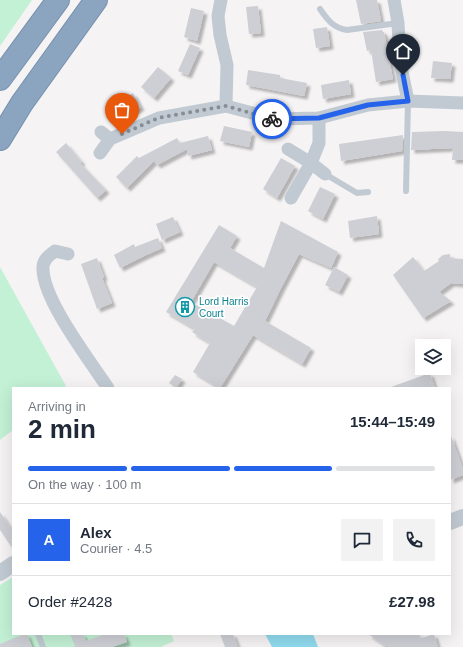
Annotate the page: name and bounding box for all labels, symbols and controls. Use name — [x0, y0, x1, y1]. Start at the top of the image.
pin — [386, 34, 420, 75]
icon: home — [392, 40, 414, 62]
pin — [105, 93, 139, 134]
icon: bag — [111, 99, 133, 121]
courier — [252, 99, 292, 139]
icon: bike — [261, 108, 283, 130]
building icon: Lord Harris Court — [174, 296, 196, 318]
place label: Lord Harris Court — [199, 296, 248, 319]
map controls — [415, 339, 451, 375]
button: layers — [415, 339, 451, 375]
text: Arriving in — [28, 399, 86, 414]
text: 15:44–15:49 — [350, 413, 435, 430]
text: 2 min — [28, 414, 96, 444]
text: On the way · 100 m — [28, 477, 141, 492]
button: chat — [341, 519, 383, 561]
button: phone — [393, 519, 435, 561]
text: Alex — [80, 524, 112, 541]
text: A — [44, 531, 54, 548]
text: Courier · 4.5 — [80, 541, 152, 556]
text: Order #2428 — [28, 593, 112, 610]
text: £27.98 — [389, 593, 435, 610]

